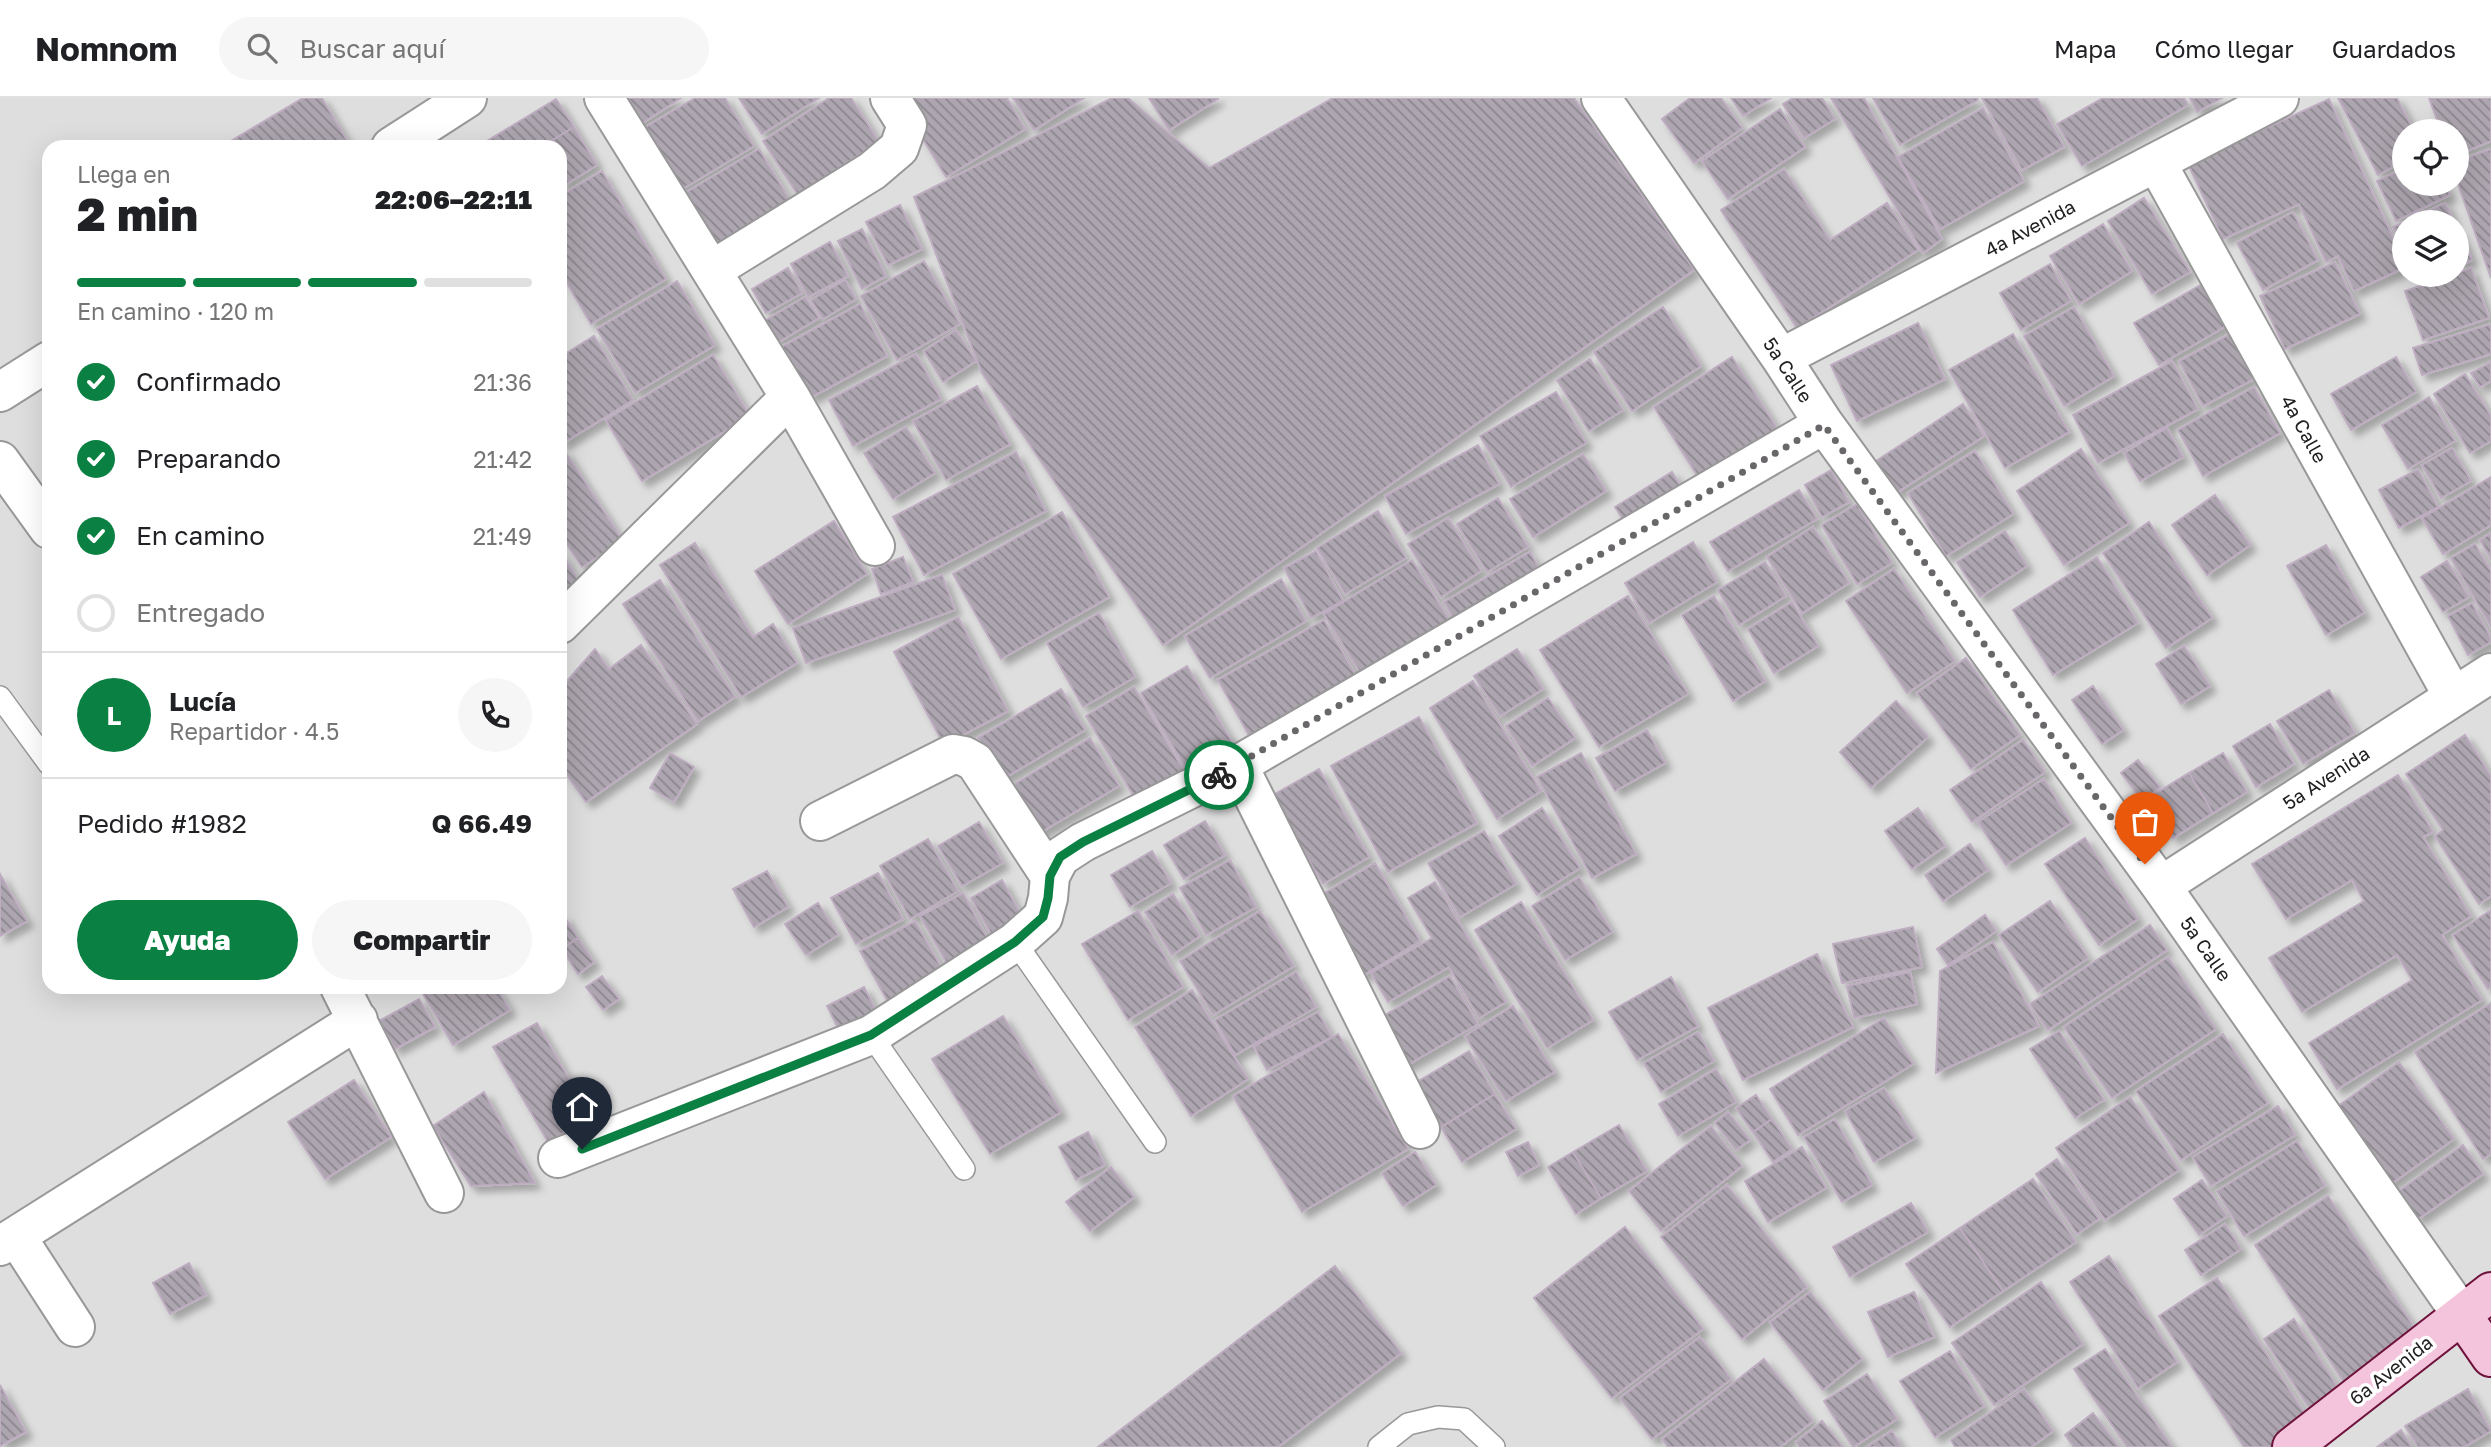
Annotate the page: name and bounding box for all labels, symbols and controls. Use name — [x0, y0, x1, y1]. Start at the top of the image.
search box — [219, 17, 709, 80]
text: Nomnom — [35, 29, 177, 68]
icon: search — [243, 29, 281, 67]
text: Buscar aquí — [299, 33, 445, 64]
text: Mapa — [2054, 34, 2117, 63]
text: Cómo llegar — [2155, 34, 2294, 63]
text: Guardados — [2332, 34, 2456, 63]
map controls — [2392, 119, 2469, 287]
button: locate — [2392, 119, 2469, 196]
text: Llega en — [77, 160, 171, 188]
text: 22:06–22:11 — [375, 184, 532, 215]
text: 2 min — [77, 186, 198, 241]
street label: 4a Avenida — [1981, 194, 2079, 261]
button: layers — [2392, 210, 2469, 287]
text: En camino · 120 m — [77, 297, 274, 325]
street label: 5a Calle — [1759, 333, 1818, 407]
icon: check — [77, 363, 115, 401]
text: Confirmado — [136, 366, 281, 397]
text: 21:36 — [473, 368, 532, 396]
street label: 4a Calle — [2277, 391, 2332, 467]
icon: check — [77, 440, 115, 478]
text: Preparando — [136, 443, 281, 474]
text: 21:42 — [473, 445, 532, 473]
icon: check — [77, 517, 115, 555]
text: En camino — [136, 520, 265, 551]
text: 21:49 — [473, 522, 532, 550]
text: Entregado — [136, 597, 265, 628]
button: phone — [458, 678, 532, 752]
text: Lucía — [169, 686, 236, 717]
text: L — [107, 700, 121, 731]
text: Repartidor · 4.5 — [169, 717, 339, 745]
courier — [1184, 740, 1254, 810]
street label: 5a Avenida — [2278, 741, 2373, 814]
icon: bike — [1200, 756, 1238, 794]
pin — [2115, 792, 2175, 864]
icon: bag — [2126, 803, 2164, 841]
text: Pedido #1982 — [77, 808, 247, 839]
text: Q 66.49 — [431, 808, 532, 839]
button: Ayuda — [77, 900, 298, 980]
button: Compartir — [312, 900, 532, 980]
street label: 5a Calle — [2176, 912, 2237, 985]
pin — [552, 1077, 612, 1149]
icon: home — [563, 1088, 601, 1126]
street label: 6a Avenida — [2345, 1330, 2437, 1409]

